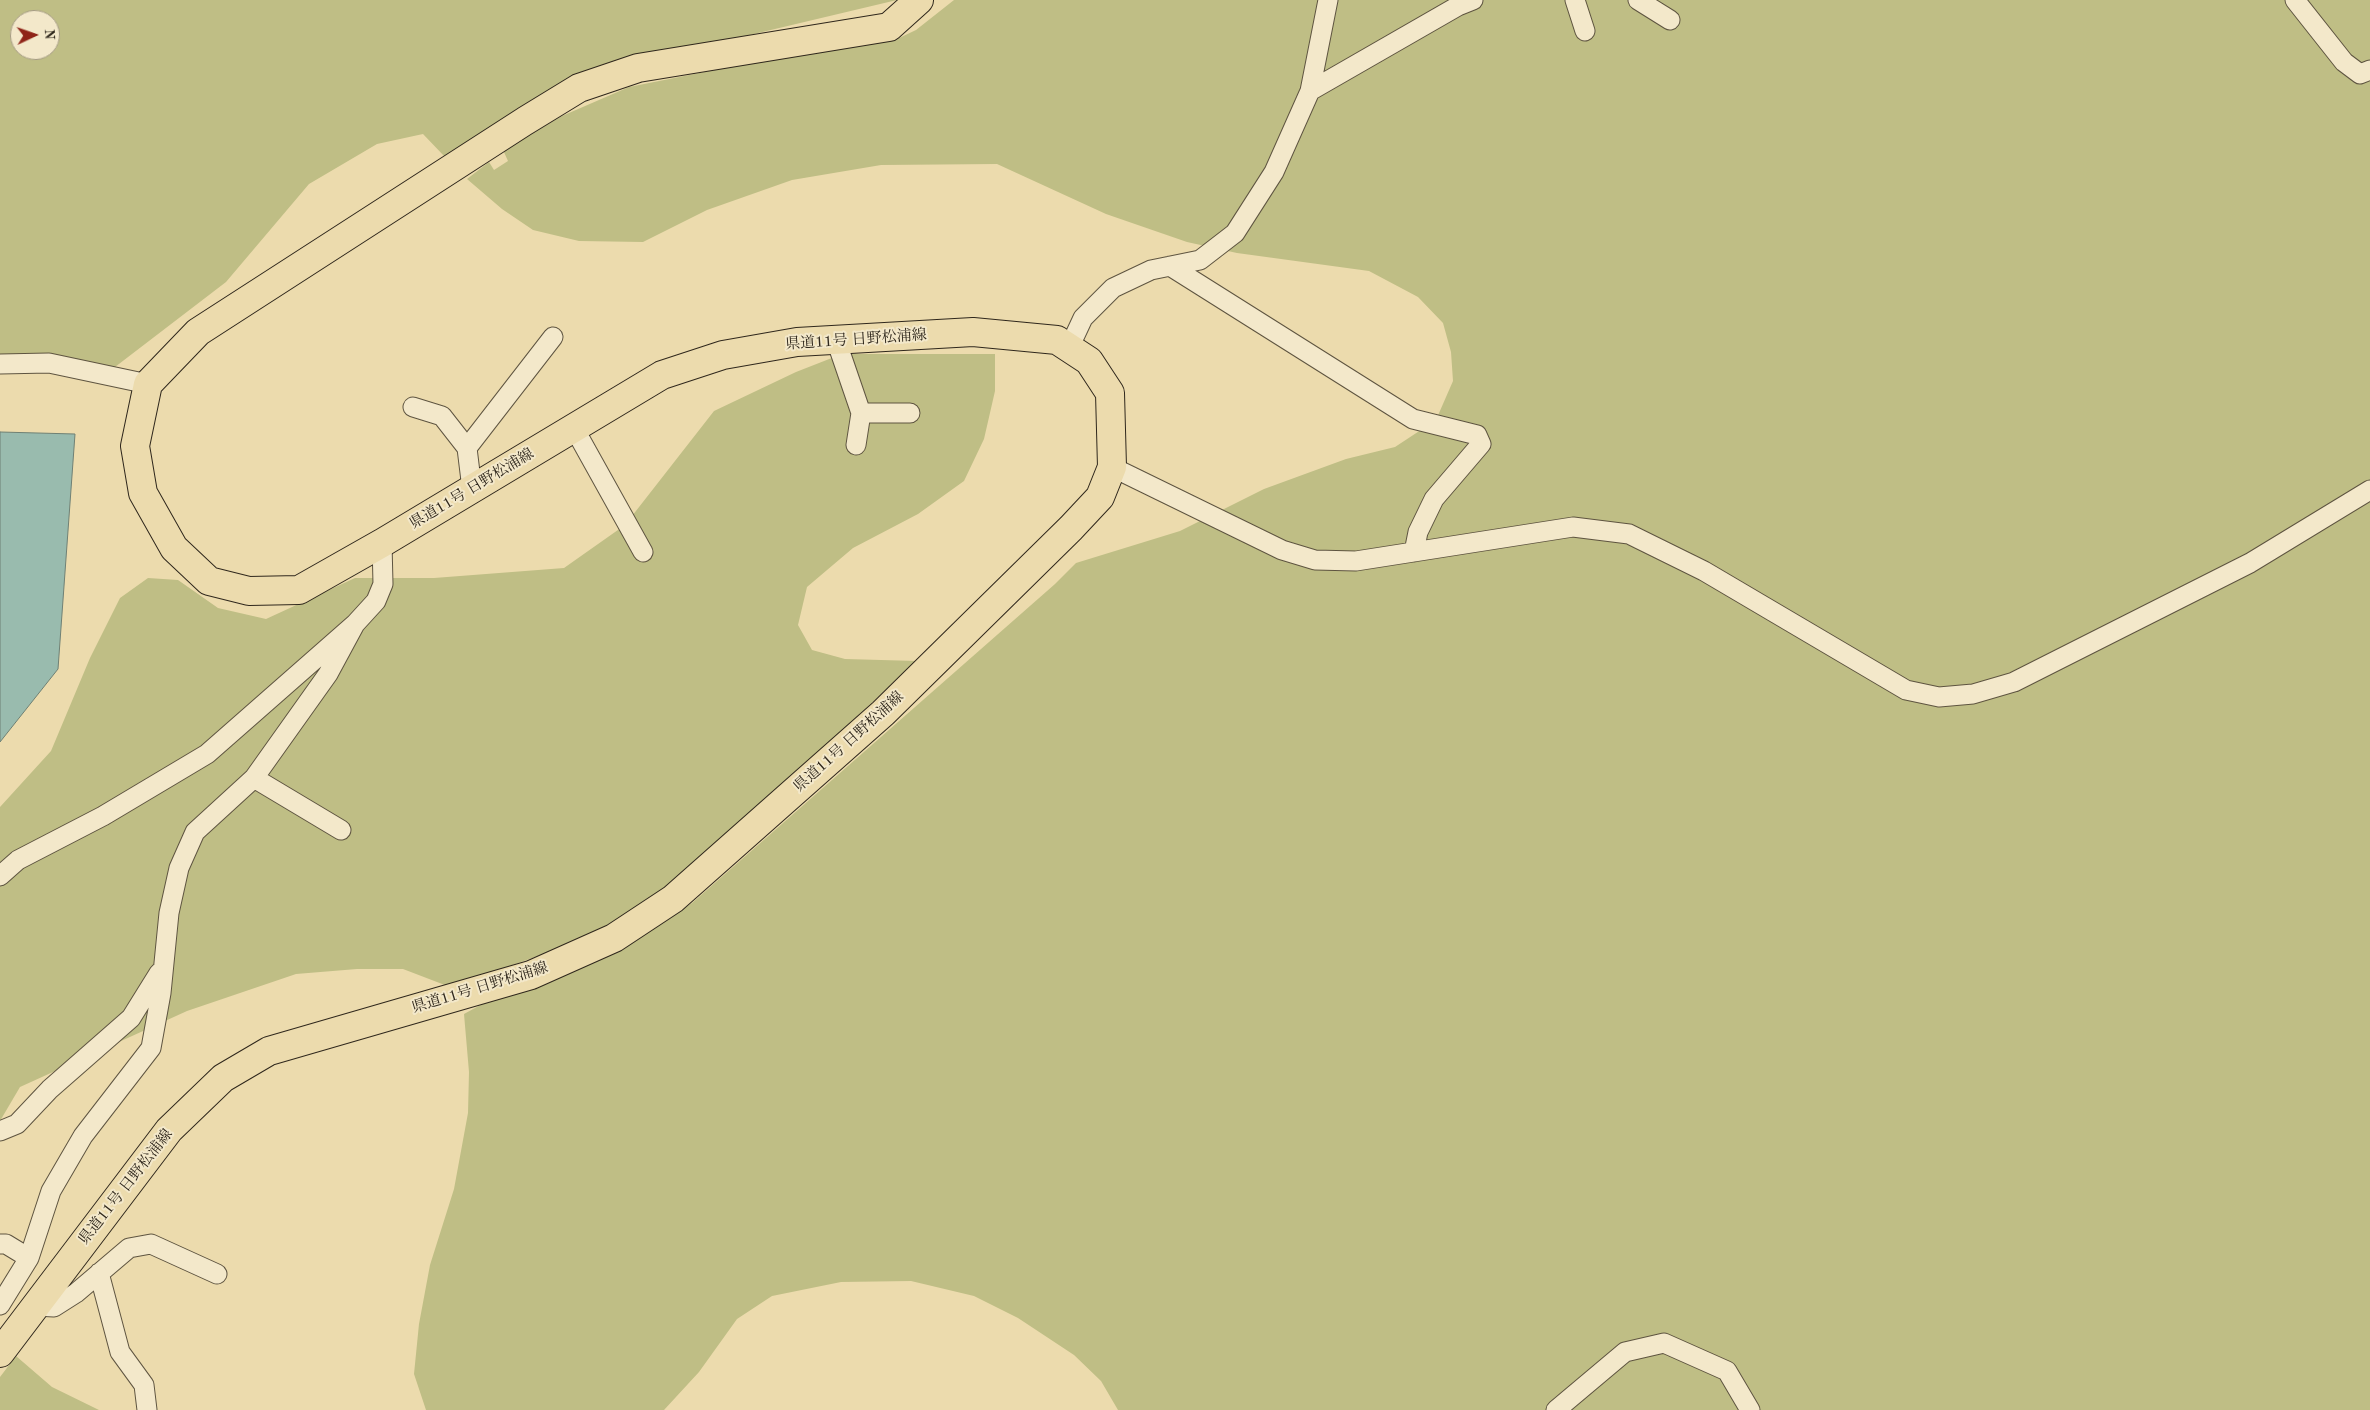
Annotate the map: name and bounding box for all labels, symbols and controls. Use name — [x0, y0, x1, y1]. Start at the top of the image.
north arrow — [10, 10, 60, 60]
text: N — [42, 29, 56, 40]
street label: 県道11号 日野松浦線 — [785, 326, 927, 354]
street label: 県道11号 日野松浦線 — [407, 445, 537, 533]
street label: 県道11号 日野松浦線 — [790, 688, 908, 796]
street label: 県道11号 日野松浦線 — [410, 959, 550, 1017]
street label: 県道11号 日野松浦線 — [75, 1126, 177, 1248]

